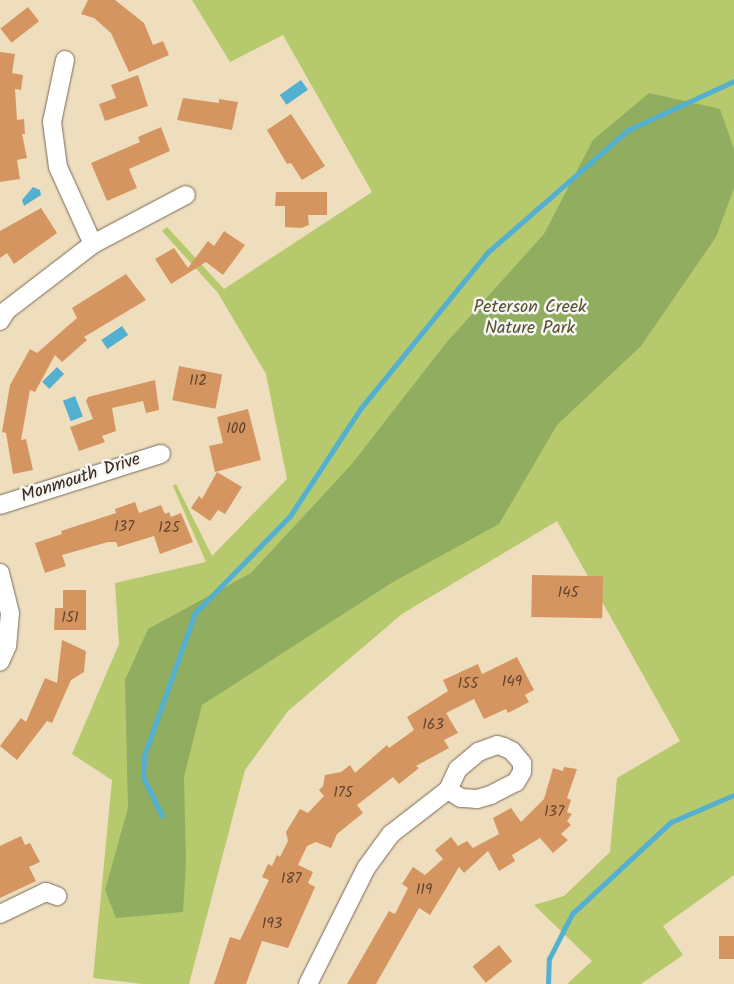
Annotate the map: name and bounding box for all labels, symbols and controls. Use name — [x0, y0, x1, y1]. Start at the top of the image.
park label: Peterson Creek Nature Park — [474, 298, 586, 340]
house number: 112 — [189, 373, 207, 391]
house number: 100 — [226, 421, 246, 439]
street label: Monmouth Drive — [18, 449, 144, 509]
house number: 137 — [114, 519, 134, 537]
house number: 125 — [158, 520, 180, 538]
house number: 145 — [557, 585, 579, 603]
house number: 151 — [61, 610, 79, 628]
house number: 149 — [502, 674, 522, 692]
house number: 155 — [458, 676, 478, 694]
house number: 163 — [422, 717, 444, 735]
house number: 175 — [333, 785, 353, 803]
house number: 137 — [544, 804, 564, 822]
house number: 187 — [281, 871, 301, 889]
house number: 119 — [416, 882, 432, 900]
house number: 193 — [262, 916, 282, 934]

